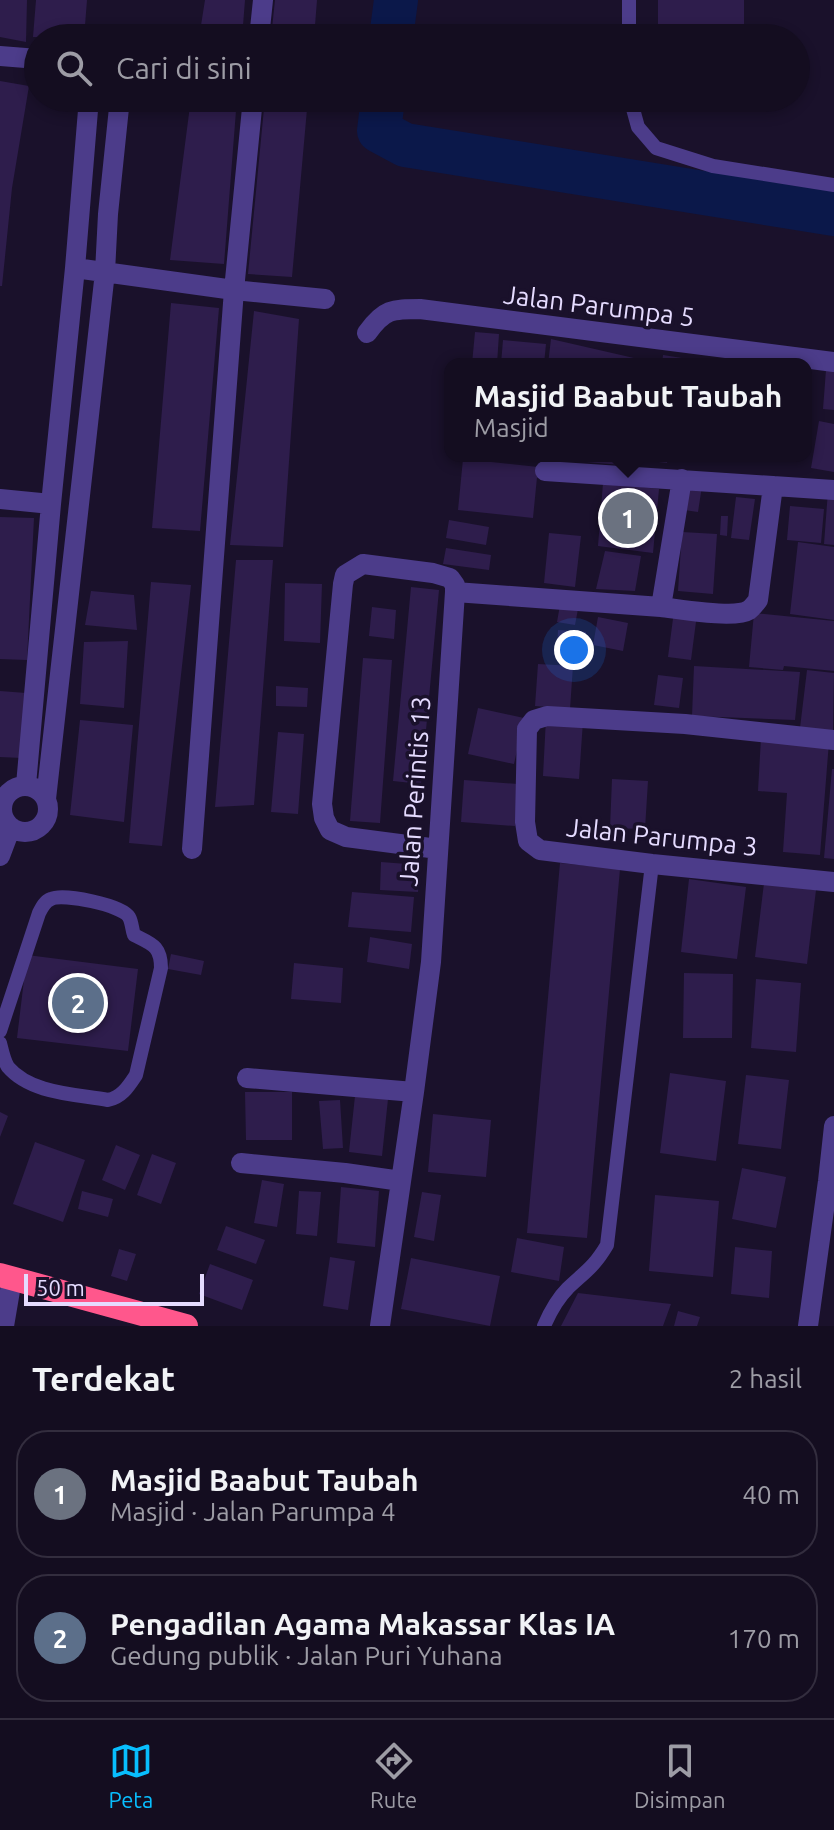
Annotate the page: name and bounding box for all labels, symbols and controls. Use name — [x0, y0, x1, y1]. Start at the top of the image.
search box — [24, 24, 810, 112]
icon: search — [52, 46, 96, 90]
text: Cari di sini — [116, 51, 252, 85]
street label: Jalan Parumpa 5 — [502, 279, 696, 332]
popup — [444, 358, 812, 462]
text: Masjid Baabut Taubah — [474, 379, 782, 413]
text: Masjid — [474, 413, 549, 442]
pin: 1 — [602, 488, 654, 548]
your location — [554, 630, 594, 670]
street label: Jalan Perintis 13 — [393, 695, 436, 887]
street label: Jalan Parumpa 3 — [565, 812, 759, 861]
pin: 2 — [52, 973, 104, 1033]
scale bar — [24, 1270, 204, 1306]
text: 50 m — [36, 1275, 85, 1300]
text: Terdekat — [32, 1359, 175, 1397]
text: 2 hasil — [729, 1364, 802, 1393]
text: Masjid Baabut Taubah — [110, 1463, 419, 1497]
text: 1 — [53, 1480, 67, 1509]
text: 40 m — [742, 1480, 800, 1509]
text: Masjid · Jalan Parumpa 4 — [110, 1497, 396, 1526]
text: Pengadilan Agama Makassar Klas IA — [110, 1607, 615, 1641]
text: 2 — [53, 1624, 67, 1653]
text: 170 m — [728, 1624, 800, 1653]
text: Gedung publik · Jalan Puri Yuhana — [110, 1641, 503, 1670]
tab: Peta — [108, 1739, 153, 1812]
tab: Rute — [370, 1739, 417, 1812]
tab: Disimpan — [634, 1739, 726, 1812]

